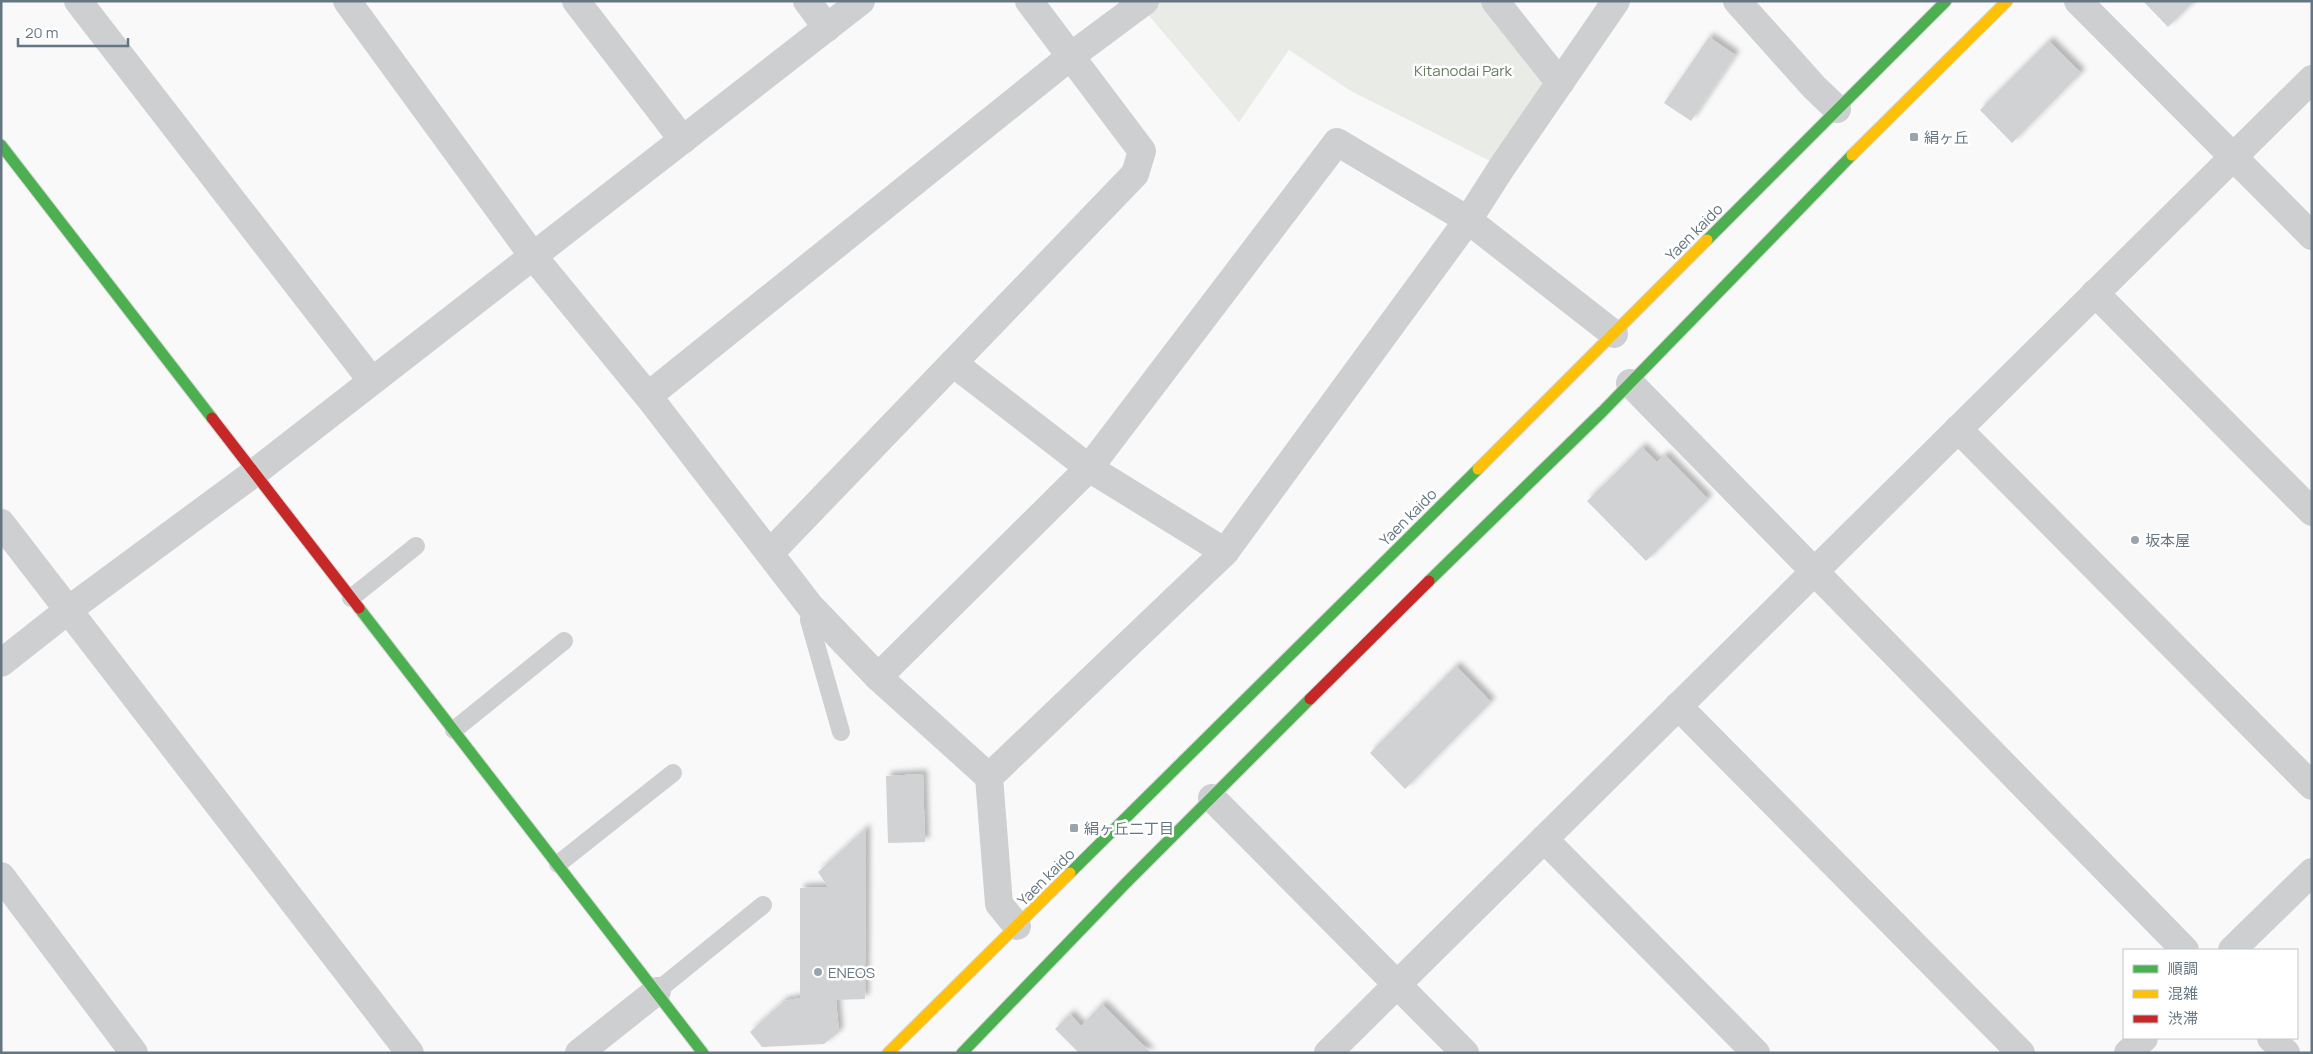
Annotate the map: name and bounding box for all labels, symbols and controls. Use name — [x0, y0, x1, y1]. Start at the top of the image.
scale bar — [18, 15, 128, 47]
text: 20 m — [25, 22, 58, 43]
park label: Kitanodai Park — [1414, 60, 1513, 81]
place label: 絹ヶ丘 — [1924, 127, 1969, 148]
marker: 絹ヶ丘 — [1908, 131, 1920, 143]
street label: Yaen kaido — [1661, 199, 1727, 265]
street label: Yaen kaido — [1375, 484, 1441, 550]
place label: 坂本屋 — [2145, 530, 2190, 551]
marker: 坂本屋 — [2129, 534, 2141, 546]
place label: 絹ヶ丘二丁目 — [1084, 818, 1174, 839]
marker: 絹ヶ丘二丁目 — [1068, 822, 1080, 834]
street label: Yaen kaido — [1013, 844, 1079, 910]
legend — [2123, 949, 2298, 1039]
text: 順調 — [2168, 958, 2198, 979]
place label: ENEOS — [828, 962, 875, 983]
marker: ENEOS — [812, 966, 824, 978]
text: 混雑 — [2168, 983, 2198, 1004]
text: 渋滞 — [2168, 1008, 2198, 1029]

